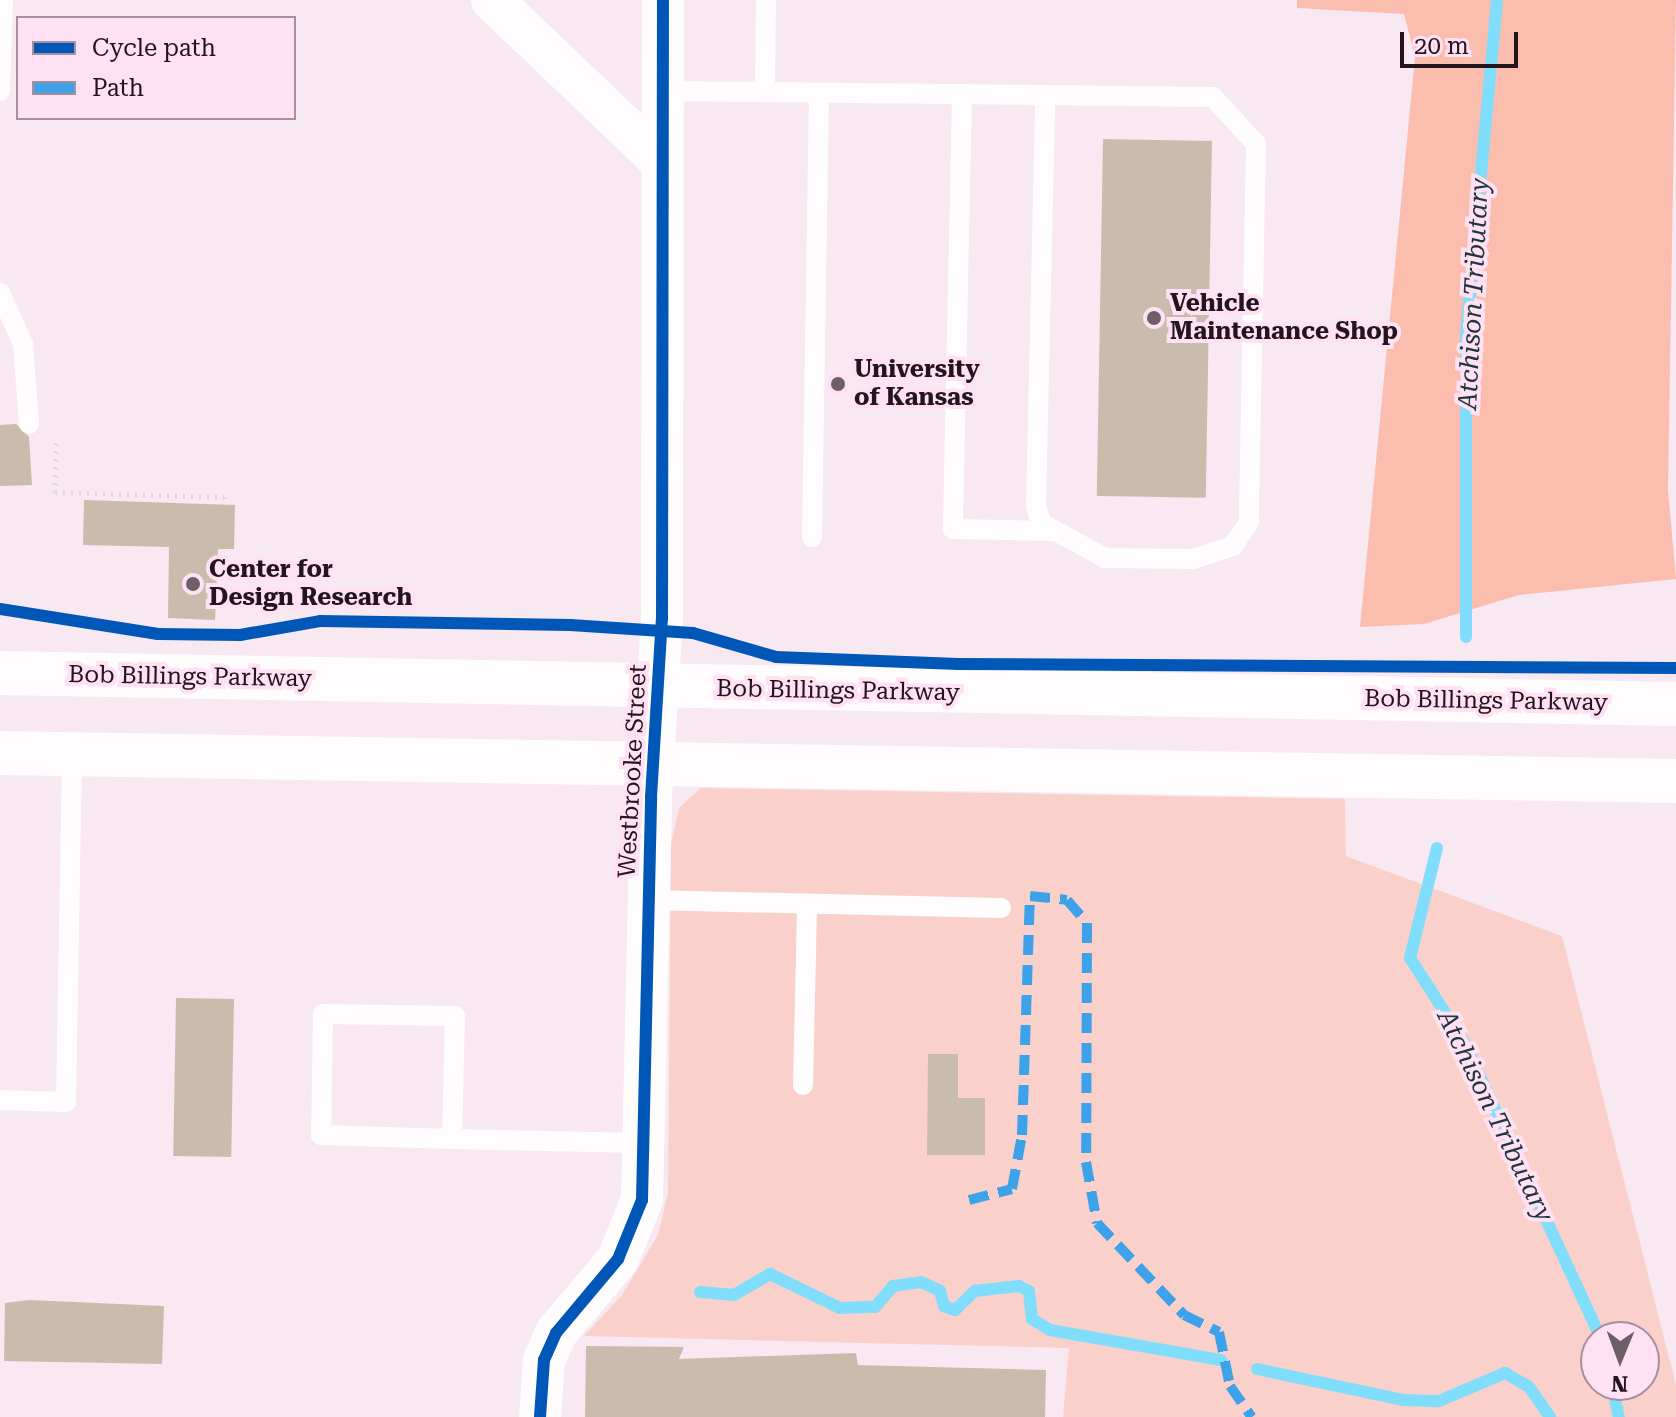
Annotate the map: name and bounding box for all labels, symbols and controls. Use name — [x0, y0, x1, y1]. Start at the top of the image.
legend — [16, 16, 296, 120]
scale bar — [1404, 16, 1522, 66]
text: 20 m — [1414, 32, 1469, 60]
text: Cycle path — [92, 34, 216, 62]
text: Path — [92, 74, 144, 102]
water label: Atchison Tributary — [1452, 178, 1496, 410]
place label: Vehicle Maintenance Shop — [1170, 290, 1398, 346]
marker: Vehicle Maintenance Shop — [1145, 309, 1163, 327]
place label: University of Kansas — [854, 356, 980, 412]
marker: University of Kansas — [829, 375, 847, 393]
place label: Center for Design Research — [209, 556, 412, 612]
marker: Center for Design Research — [184, 575, 202, 593]
street label: Bob Billings Parkway — [68, 660, 312, 694]
street label: Westbrooke Street — [613, 663, 653, 879]
street label: Bob Billings Parkway — [716, 674, 960, 708]
street label: Bob Billings Parkway — [1364, 684, 1608, 718]
water label: Atchison Tributary — [1430, 1005, 1560, 1227]
north arrow — [1580, 1321, 1660, 1401]
text: N — [1611, 1371, 1628, 1396]

